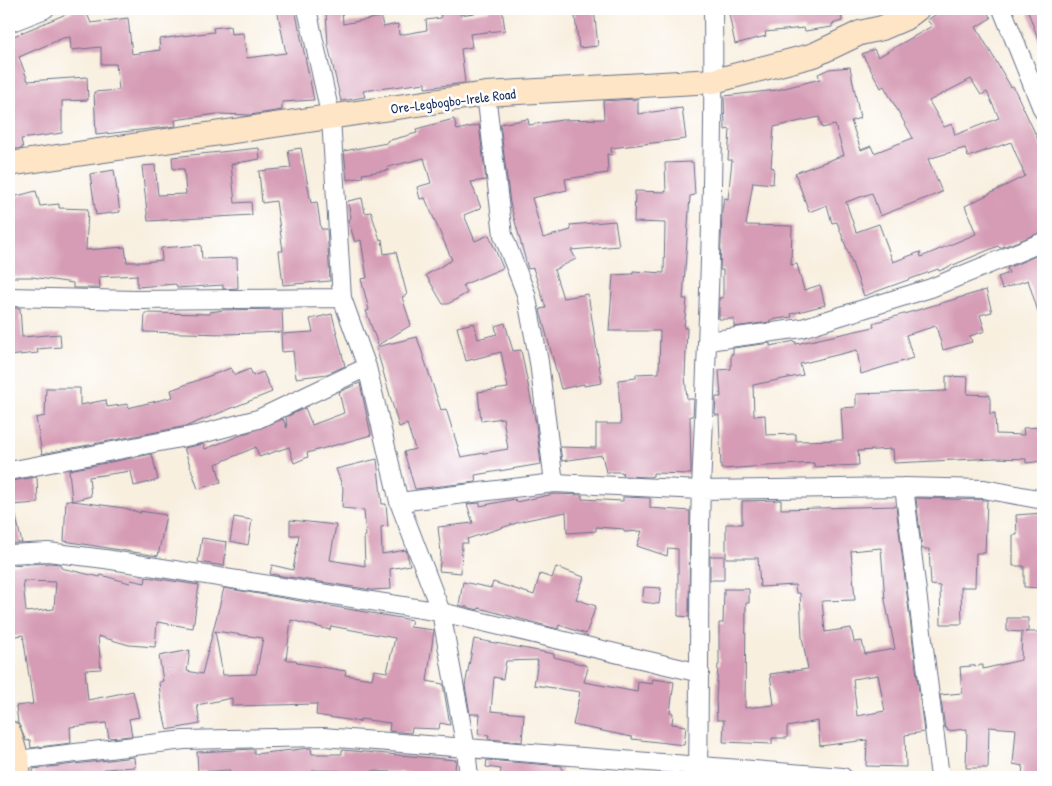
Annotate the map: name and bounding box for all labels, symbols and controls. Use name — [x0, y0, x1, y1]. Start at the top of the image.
street label: Ore-Legbogbo-Irele Road — [389, 83, 517, 119]

